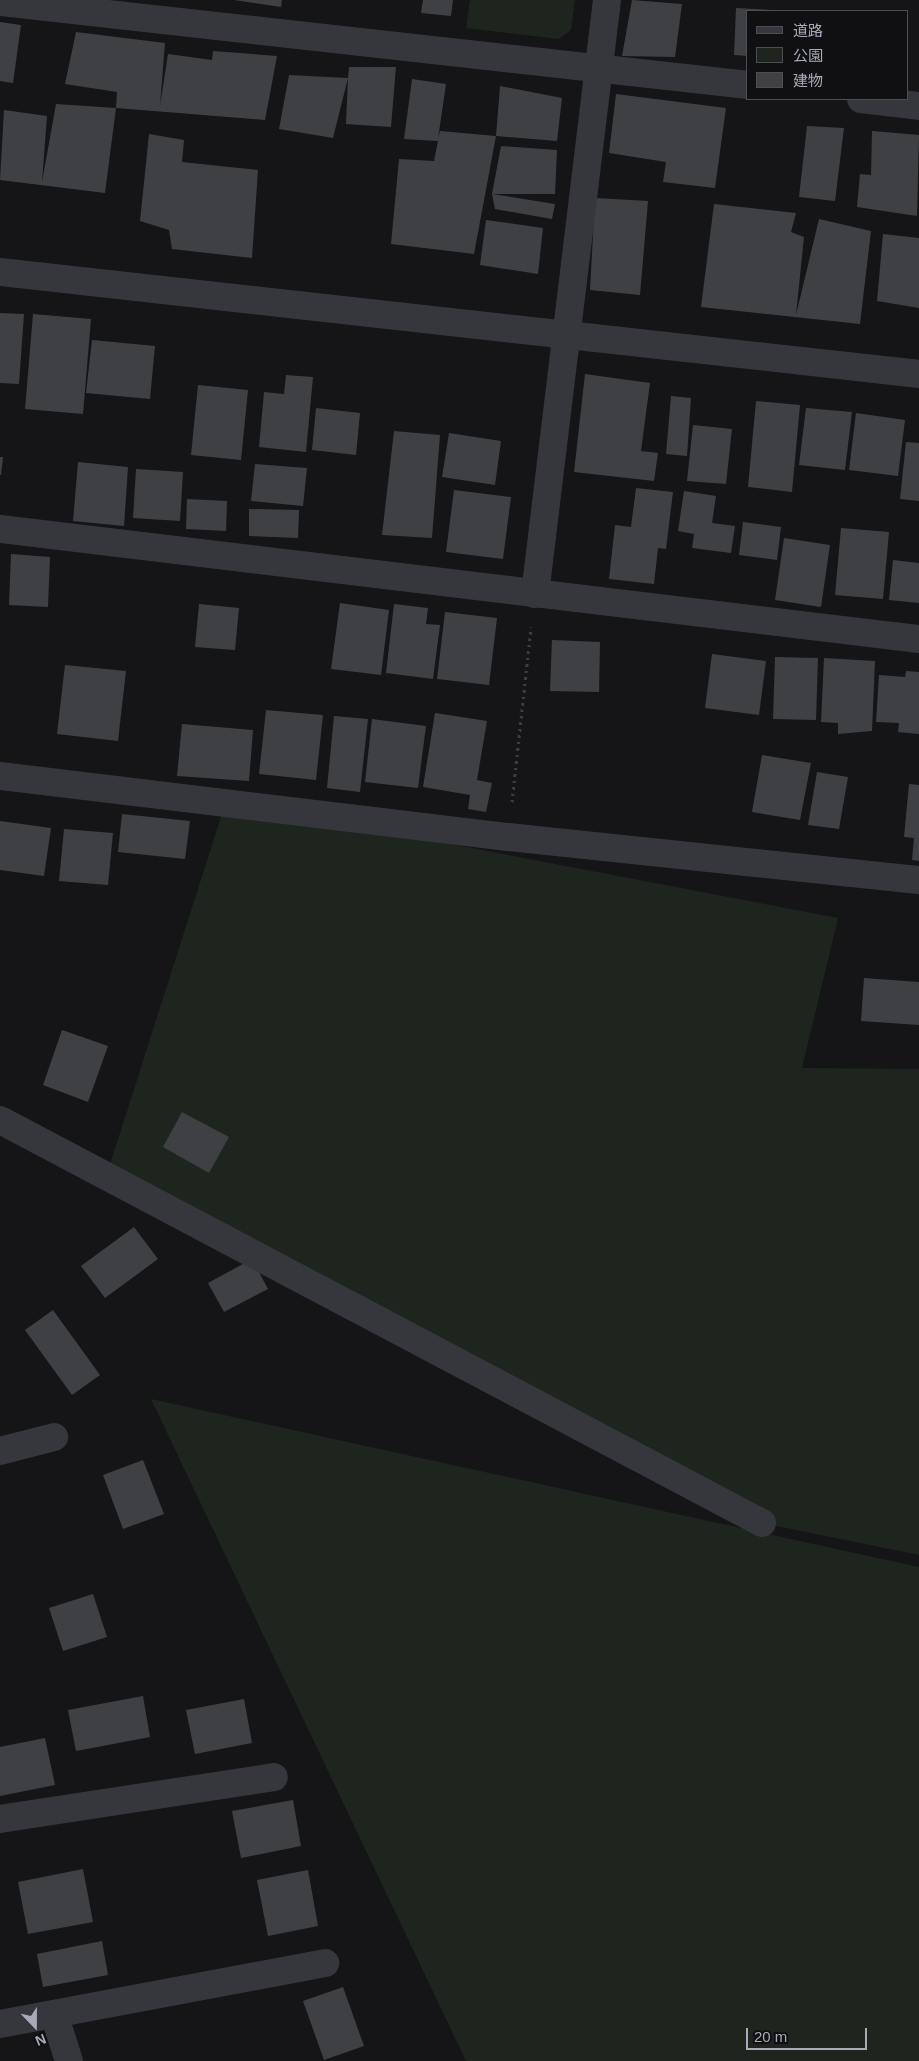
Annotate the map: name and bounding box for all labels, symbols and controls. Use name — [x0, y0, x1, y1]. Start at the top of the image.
legend — [746, 10, 909, 100]
text: 道路 — [793, 22, 823, 39]
text: 公園 — [793, 47, 823, 64]
text: 建物 — [793, 72, 823, 89]
north arrow — [10, 2001, 60, 2051]
scale bar — [749, 2018, 870, 2050]
text: 20 m — [754, 2028, 787, 2045]
text: N — [33, 2031, 48, 2049]

